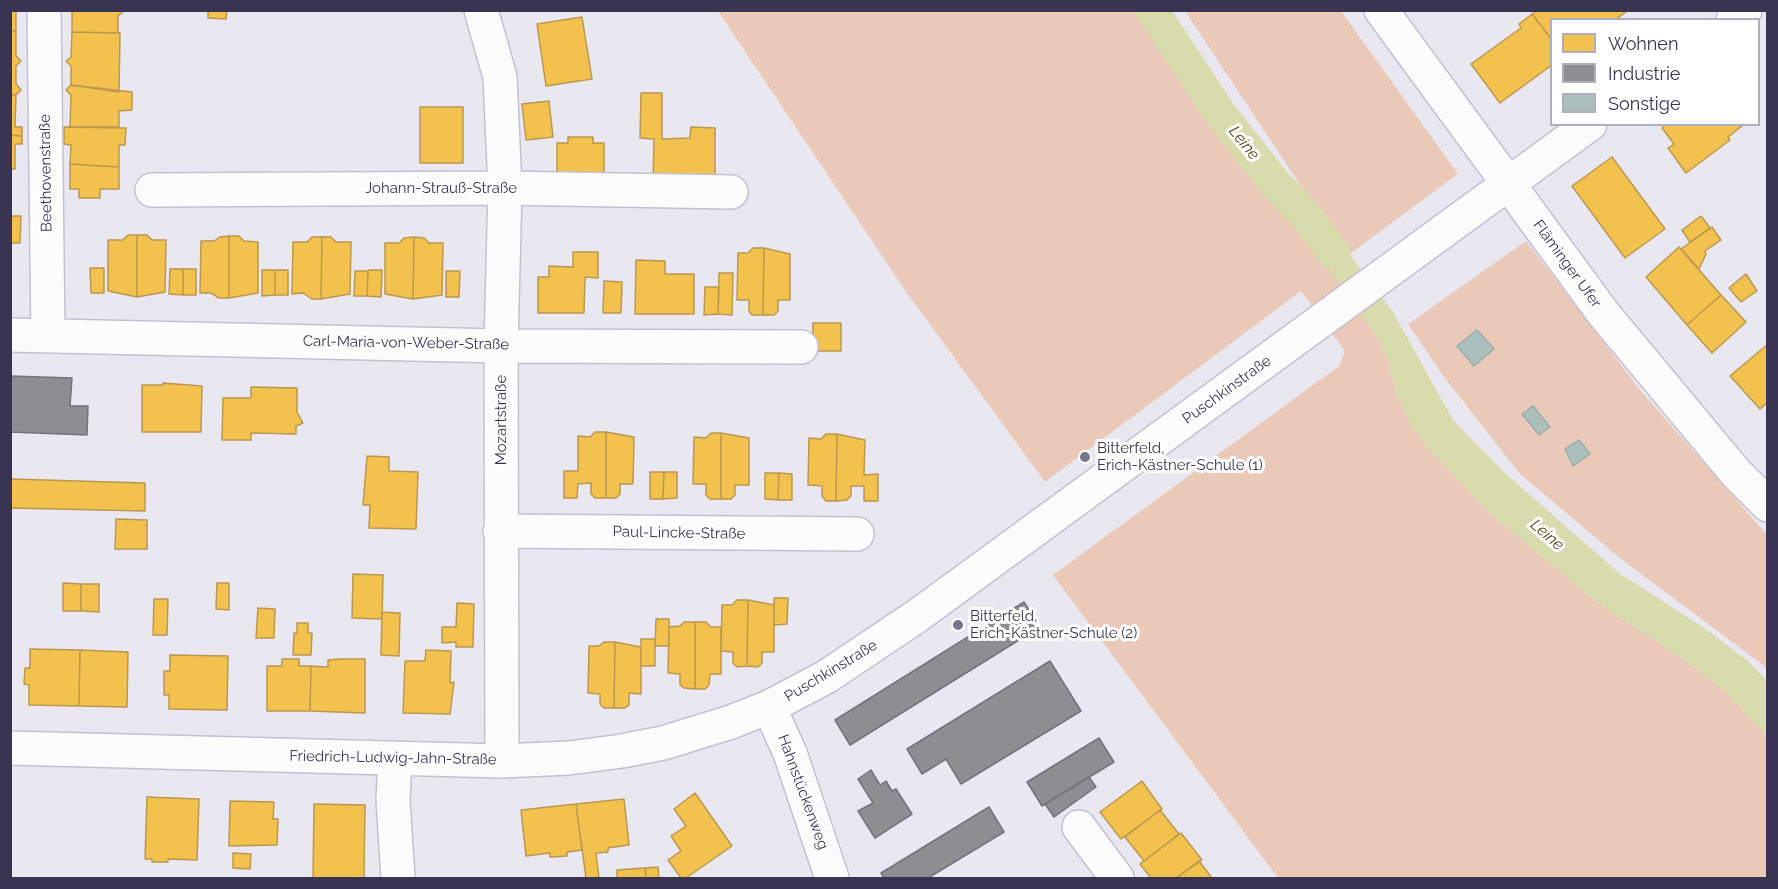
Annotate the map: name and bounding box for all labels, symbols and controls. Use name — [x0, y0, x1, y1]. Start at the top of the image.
legend — [1550, 18, 1760, 126]
text: Wohnen — [1608, 33, 1678, 54]
text: Industrie — [1608, 63, 1680, 84]
text: Sonstige — [1608, 93, 1680, 114]
street label: Beethovenstraße — [36, 114, 56, 232]
water label: Leine — [1225, 122, 1263, 164]
street label: Johann-Strauß-Straße — [365, 179, 517, 197]
street label: Fläminger Ufer — [1529, 217, 1605, 311]
street label: Carl-Maria-von-Weber-Straße — [303, 332, 509, 354]
street label: Puschkinstraße — [1179, 352, 1275, 428]
street label: Mozartstraße — [492, 375, 510, 465]
place label: Bitterfeld, Erich-Kästner-Schule (1) — [1097, 439, 1263, 474]
marker: Bitterfeld, Erich-Kästner-Schule (1) — [1078, 450, 1092, 464]
water label: Leine — [1526, 515, 1568, 555]
street label: Paul-Lincke-Straße — [613, 523, 745, 543]
place label: Bitterfeld, Erich-Kästner-Schule (2) — [970, 607, 1137, 642]
marker: Bitterfeld, Erich-Kästner-Schule (2) — [951, 618, 965, 632]
street label: Puschkinstraße — [781, 636, 881, 706]
street label: Hahnstückenweg — [774, 732, 832, 852]
street label: Friedrich-Ludwig-Jahn-Straße — [289, 747, 497, 769]

